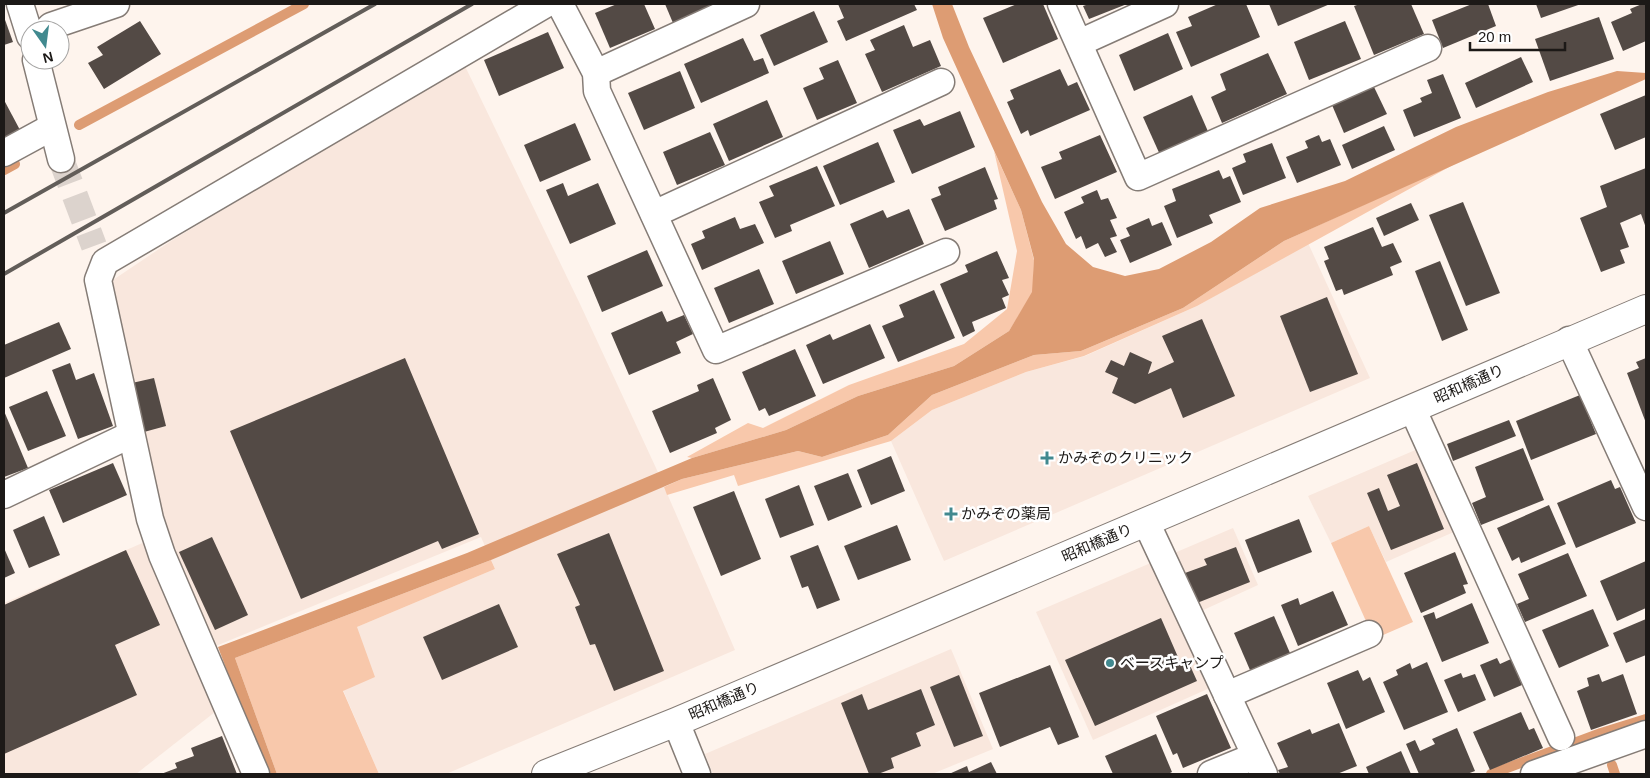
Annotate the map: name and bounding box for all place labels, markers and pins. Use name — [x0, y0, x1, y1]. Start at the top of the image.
place label: かみぞのクリニック — [1058, 449, 1193, 466]
marker: かみぞのクリニック — [1040, 451, 1054, 465]
place label: かみぞの薬局 — [961, 505, 1051, 522]
marker: かみぞの薬局 — [945, 508, 957, 520]
place label: ベースキャンプ — [1120, 654, 1224, 671]
marker: ベースキャンプ — [1104, 657, 1116, 669]

